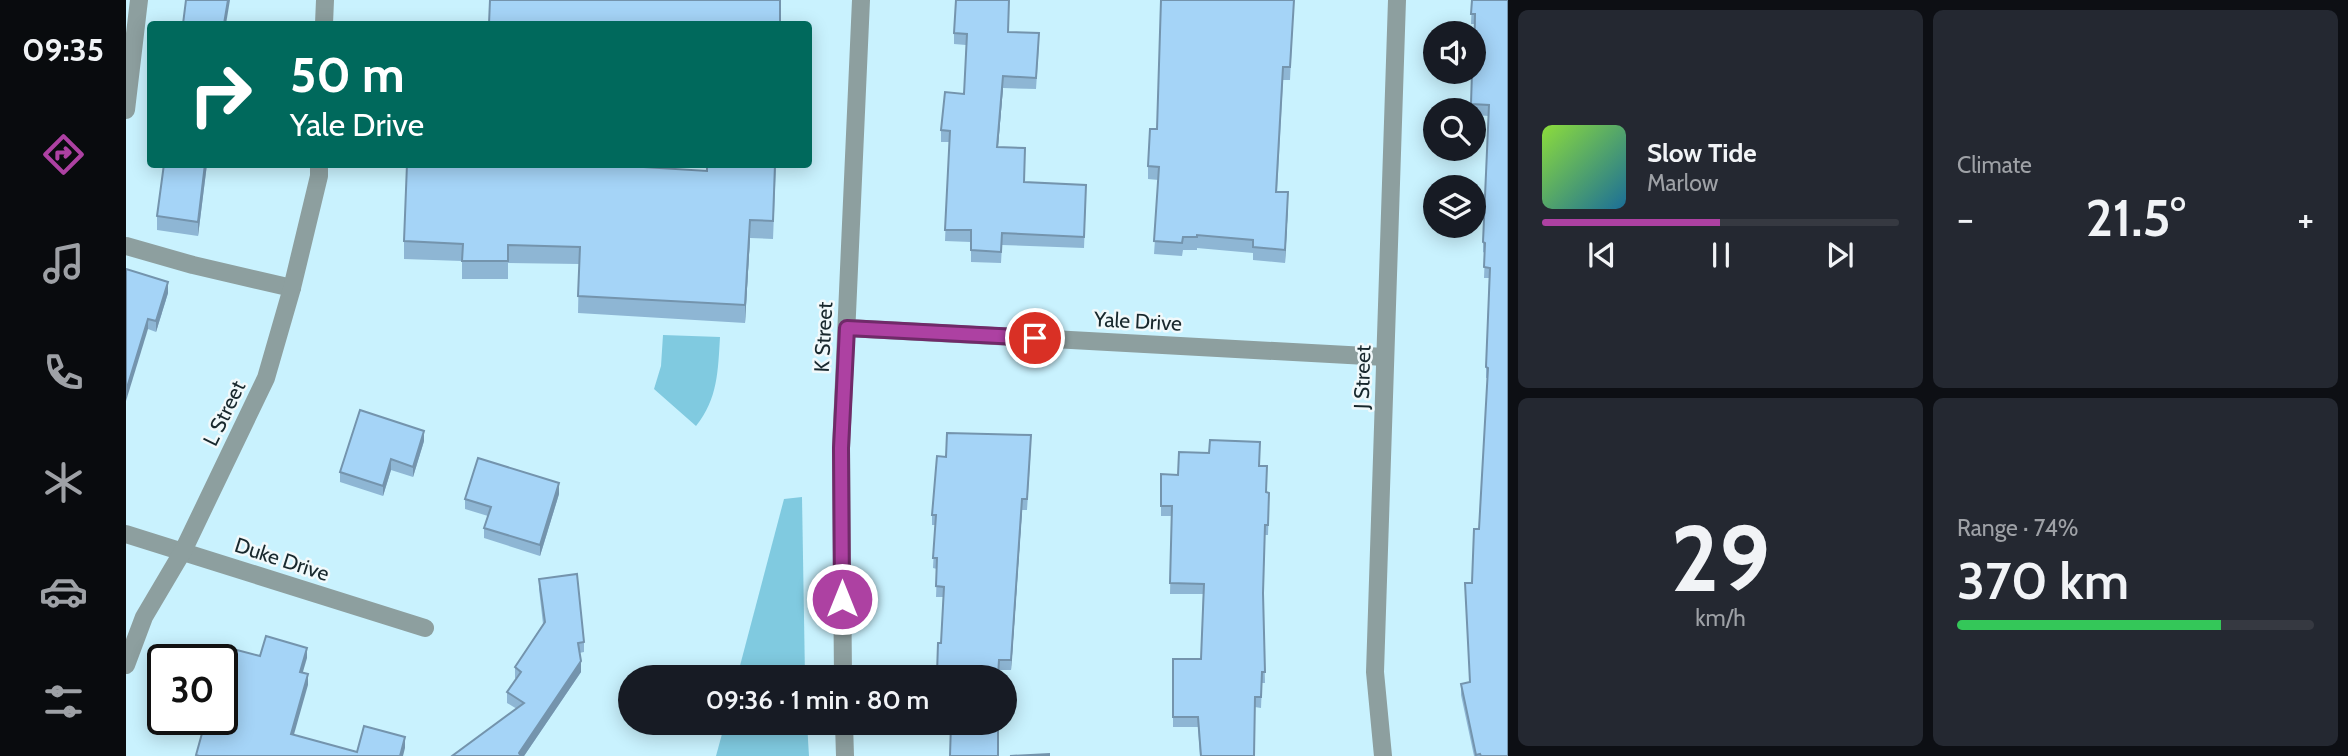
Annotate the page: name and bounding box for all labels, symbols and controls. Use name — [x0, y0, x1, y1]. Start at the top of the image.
map controls — [1423, 21, 1486, 238]
button: sound — [1423, 21, 1486, 84]
text: 09:35 — [22, 30, 104, 69]
text: 50 m — [290, 45, 405, 104]
icon: right — [175, 49, 266, 140]
button: search — [1423, 98, 1486, 161]
text: Yale Drive — [290, 105, 424, 144]
icon: directions — [39, 130, 88, 179]
text: Slow Tide — [1647, 137, 1757, 169]
text: Climate — [1957, 151, 2032, 179]
text: Marlow — [1647, 169, 1718, 197]
button: layers — [1423, 175, 1486, 238]
text: 21.5° — [2085, 186, 2186, 249]
text: − — [1957, 195, 1974, 242]
text: + — [2297, 195, 2314, 242]
icon: previous — [1583, 236, 1621, 274]
icon: pause — [1702, 236, 1740, 274]
icon: next — [1821, 236, 1859, 274]
icon: music — [39, 239, 88, 288]
street label: K Street — [809, 301, 837, 373]
street label: Yale Drive — [1092, 306, 1183, 336]
pin — [1005, 308, 1065, 368]
icon: arrive — [1016, 319, 1054, 357]
street label: J Street — [1348, 345, 1376, 410]
icon: phone — [39, 348, 88, 397]
street label: L Street — [198, 376, 250, 450]
icon: climate — [39, 458, 88, 507]
text: 29 — [1671, 503, 1770, 614]
text: Range · 74% — [1957, 514, 2078, 542]
street label: Duke Drive — [232, 532, 333, 586]
text: 370 km — [1957, 549, 2129, 612]
position arrow — [805, 562, 879, 636]
icon: car — [39, 567, 88, 616]
text: km/h — [1695, 604, 1746, 632]
speed limit sign: 30 — [147, 644, 238, 735]
icon: filters — [39, 677, 88, 726]
text: 09:36 · 1 min · 80 m — [706, 684, 929, 716]

